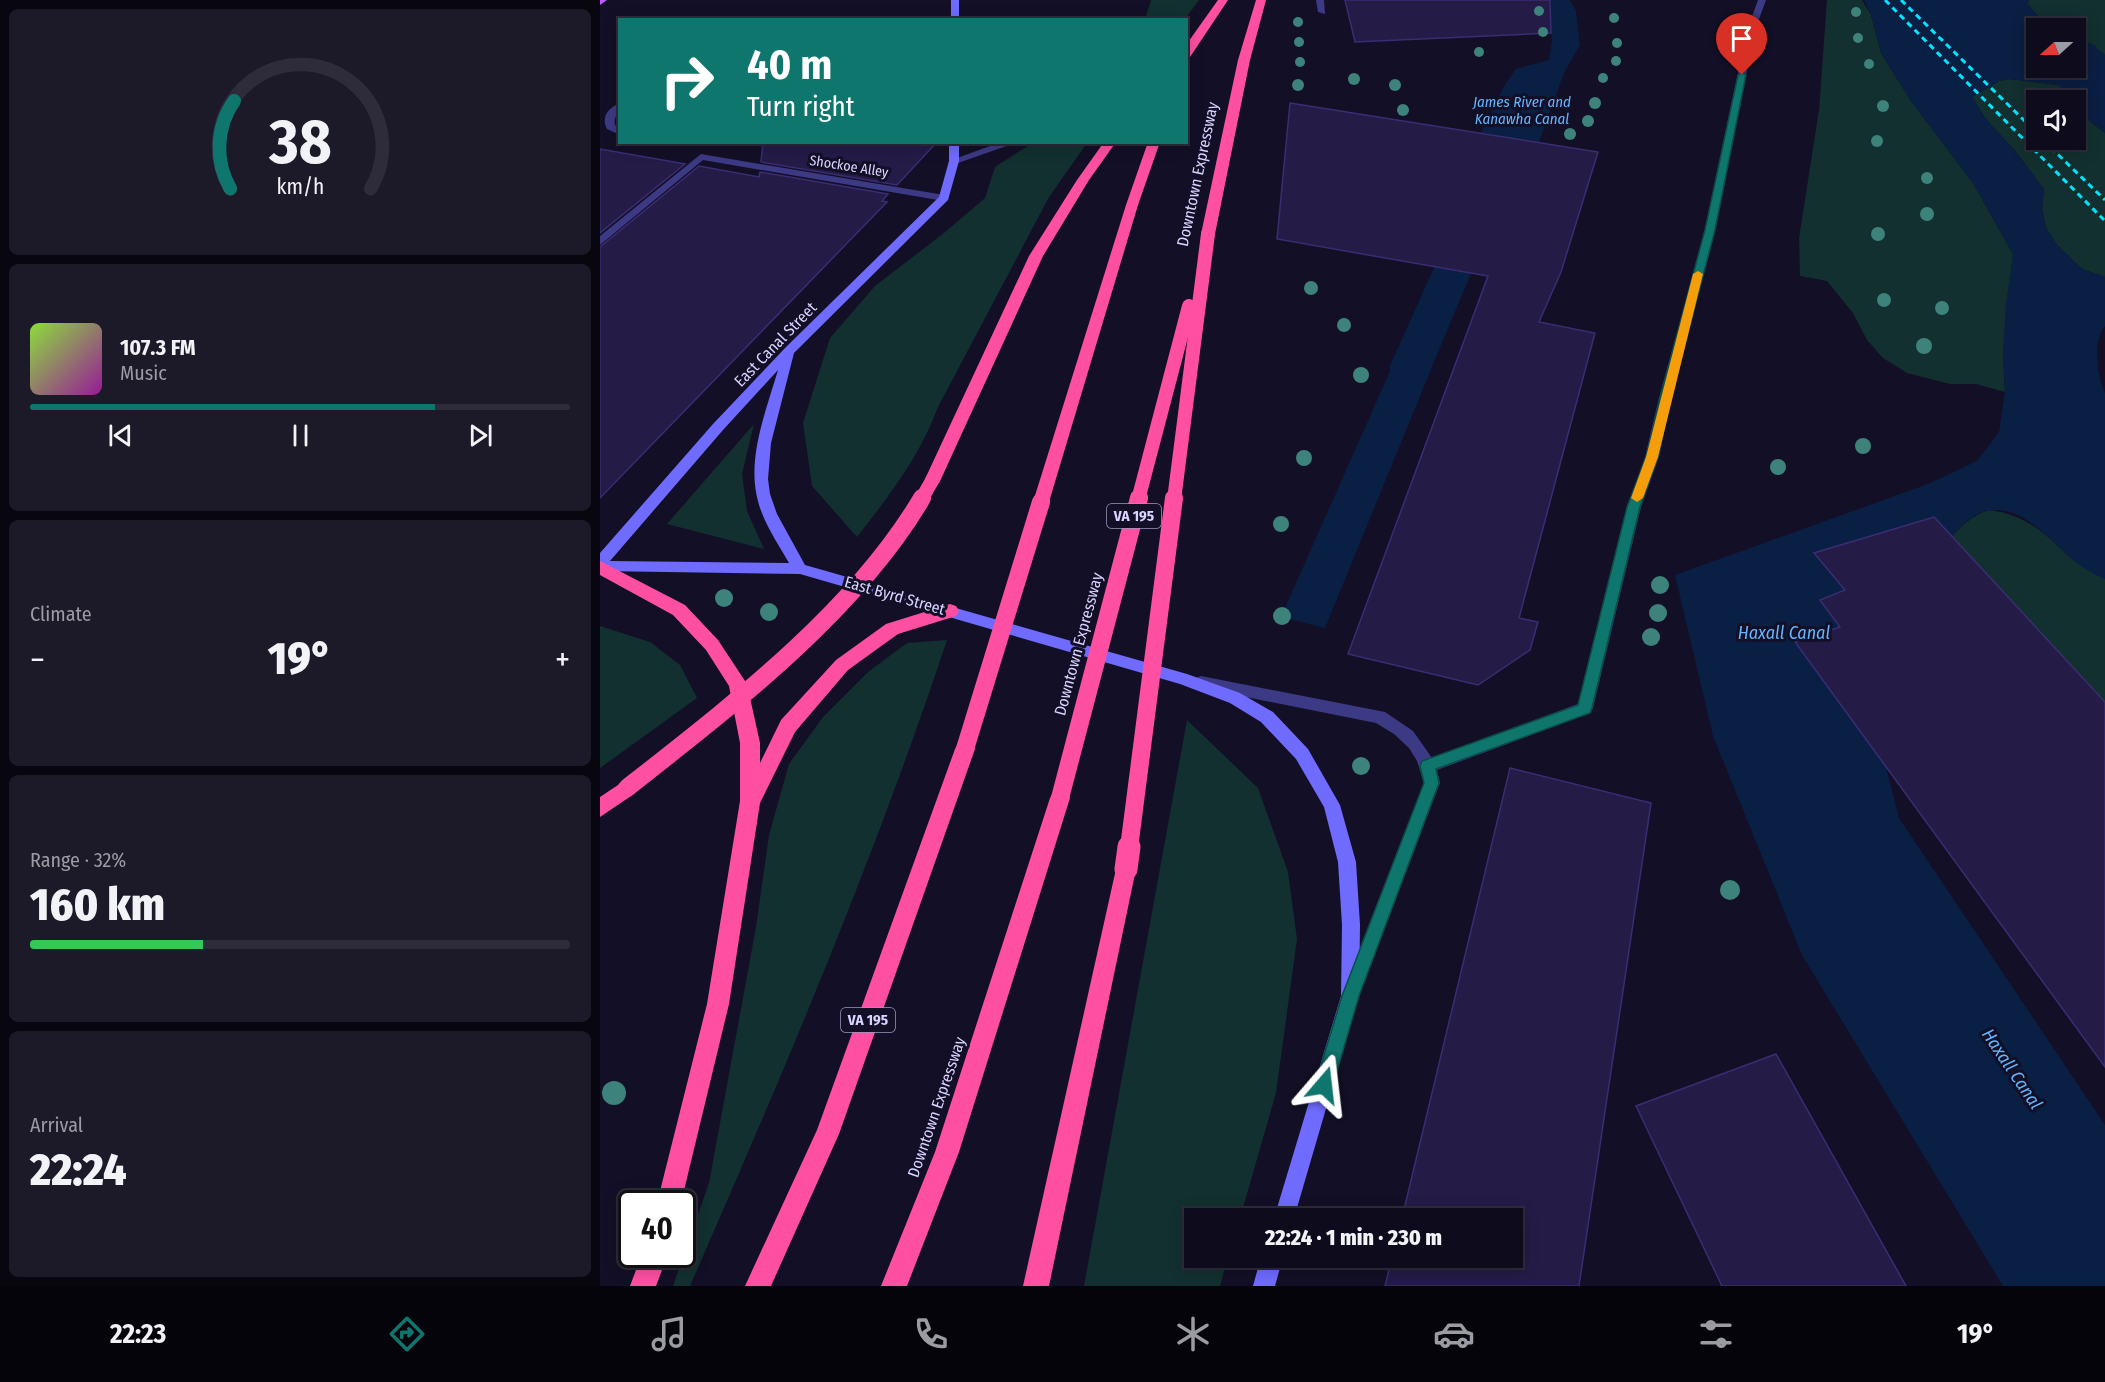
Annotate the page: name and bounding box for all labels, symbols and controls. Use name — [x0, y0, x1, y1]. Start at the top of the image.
pin — [1716, 13, 1767, 75]
north arrow — [2026, 18, 2086, 78]
map controls — [2026, 18, 2086, 150]
icon: arrive — [1725, 22, 1758, 55]
text: 40 m — [747, 40, 832, 90]
icon: right — [648, 42, 726, 120]
button: sound — [2026, 90, 2086, 150]
text: Turn right — [747, 91, 855, 123]
water label: James River and Kanawha Canal — [1472, 93, 1571, 128]
street label: Downtown Expressway — [1173, 99, 1222, 248]
text: 38 — [268, 105, 331, 180]
street label: Shockoe Alley — [808, 152, 890, 181]
text: km/h — [276, 175, 324, 201]
street label: East Canal Street — [730, 298, 821, 391]
text: 107.3 FM — [120, 334, 196, 361]
text: Music — [120, 361, 167, 385]
icon: previous — [104, 419, 137, 452]
icon: pause — [284, 419, 317, 452]
icon: next — [464, 419, 497, 452]
road number: VA 195 — [1107, 504, 1161, 528]
street label: Downtown Expressway — [1050, 570, 1107, 718]
street label: East Byrd Street — [842, 572, 948, 619]
text: Climate — [30, 602, 92, 626]
water label: Haxall Canal — [1738, 622, 1830, 644]
text: 19° — [268, 632, 332, 686]
text: − — [30, 640, 45, 680]
text: + — [555, 640, 570, 680]
text: Range · 32% — [30, 848, 126, 872]
text: 160 km — [30, 878, 165, 932]
road number: VA 195 — [841, 1008, 895, 1032]
water label: Haxall Canal — [1977, 1025, 2047, 1114]
street label: Downtown Expressway — [904, 1034, 970, 1180]
position arrow — [1292, 1053, 1356, 1117]
text: Arrival — [30, 1113, 83, 1137]
text: 22:24 — [30, 1143, 127, 1197]
speed limit sign: 40 — [618, 1190, 696, 1268]
text: 22:24 · 1 min · 230 m — [1265, 1224, 1442, 1251]
icon: directions — [386, 1313, 428, 1355]
icon: music — [648, 1313, 690, 1355]
icon: phone — [910, 1313, 952, 1355]
icon: climate — [1172, 1313, 1214, 1355]
icon: car — [1433, 1313, 1475, 1355]
icon: filters — [1695, 1313, 1737, 1355]
text: 22:23 — [110, 1318, 166, 1350]
text: 19° — [1957, 1318, 1995, 1350]

